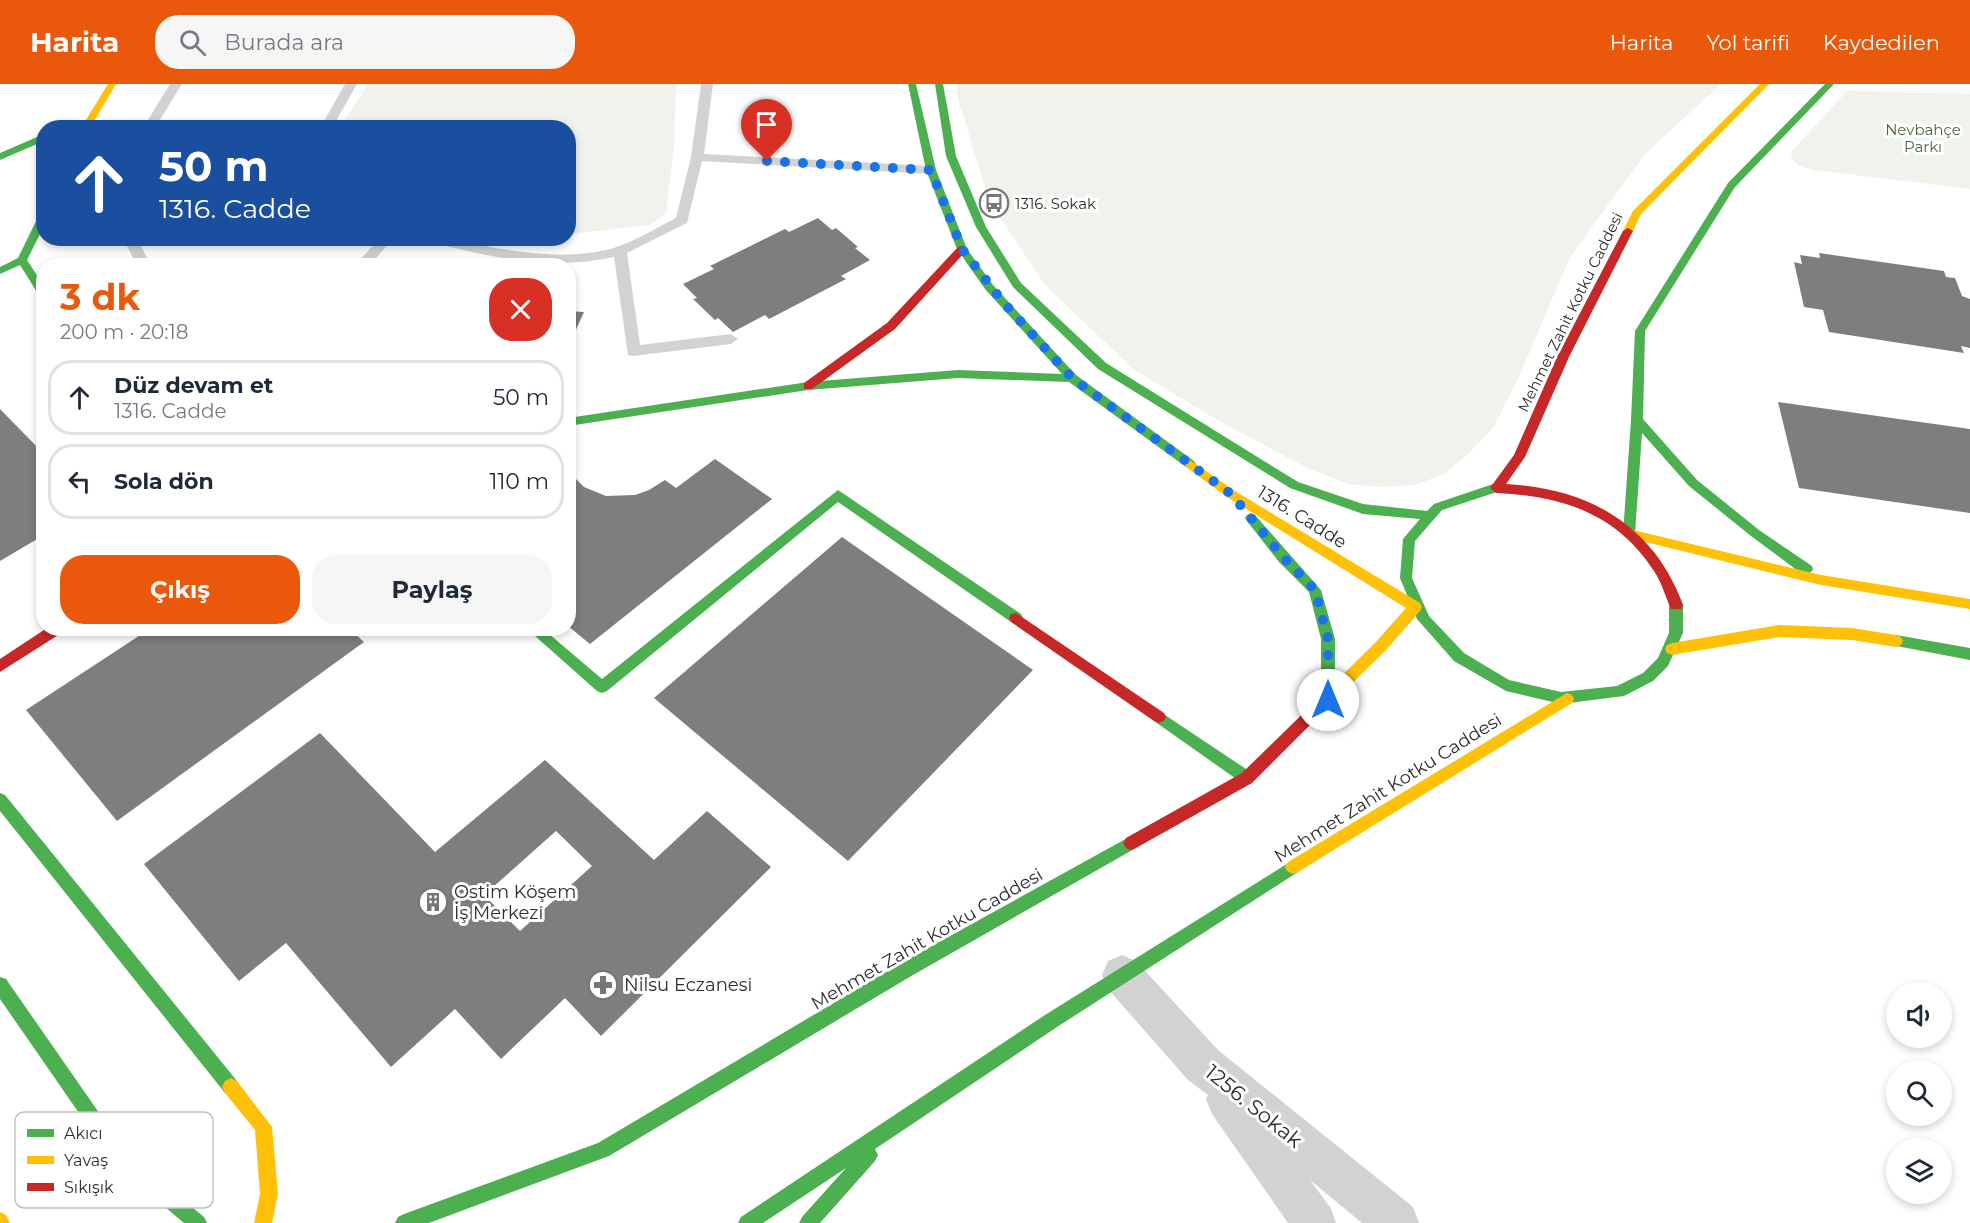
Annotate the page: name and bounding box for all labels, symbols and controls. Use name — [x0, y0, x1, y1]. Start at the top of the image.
search box — [155, 15, 575, 69]
text: Harita — [30, 25, 119, 59]
icon: search — [176, 26, 209, 59]
text: Burada ara — [224, 29, 344, 56]
text: Harita — [1610, 30, 1673, 55]
text: Yol tarifi — [1706, 30, 1790, 55]
text: Kaydedilen — [1823, 30, 1940, 55]
pin — [741, 99, 792, 161]
icon: arrive — [750, 108, 783, 141]
park label: Nevbahçe Parkı — [1885, 120, 1961, 156]
text: 50 m — [159, 140, 268, 192]
icon: ahead — [60, 144, 138, 222]
bus stop icon: 1316. Sokak — [978, 187, 1010, 219]
text: 1316. Cadde — [159, 192, 311, 225]
place label: 1316. Sokak — [1015, 194, 1096, 213]
street label: Mehmet Zahit Kotku Caddesi — [1513, 209, 1627, 415]
text: 3 dk — [60, 275, 140, 319]
button: close — [489, 278, 552, 341]
text: 200 m · 20:18 — [60, 320, 189, 344]
text: Düz devam et — [114, 372, 273, 399]
icon: ahead — [63, 381, 96, 414]
text: 50 m — [493, 384, 549, 411]
text: 1316. Cadde — [114, 399, 227, 423]
icon: left — [63, 465, 96, 498]
text: Sola dön — [114, 468, 214, 495]
text: 110 m — [489, 468, 549, 495]
street label: 1316. Cadde — [1253, 481, 1351, 553]
button: Çıkış — [60, 555, 300, 624]
button: Paylaş — [312, 555, 552, 624]
position arrow — [1296, 668, 1360, 732]
street label: Mehmet Zahit Kotku Caddesi — [1270, 709, 1506, 867]
street label: Mehmet Zahit Kotku Caddesi — [807, 863, 1047, 1015]
place label: Ostim Köşem İş Merkezi — [454, 881, 576, 924]
building icon: Ostim Köşem İş Merkezi — [417, 886, 449, 918]
pharmacy icon: Nilsu Eczanesi — [587, 969, 619, 1001]
place label: Nilsu Eczanesi — [624, 974, 752, 996]
map controls — [1886, 982, 1952, 1204]
button: sound — [1886, 982, 1952, 1048]
street label: 1256. Sokak — [1200, 1059, 1308, 1153]
button: search — [1886, 1060, 1952, 1126]
legend — [15, 1112, 213, 1208]
text: Akıcı — [64, 1124, 103, 1143]
button: layers — [1886, 1138, 1952, 1204]
text: Yavaş — [64, 1151, 108, 1170]
text: Sıkışık — [64, 1178, 114, 1197]

